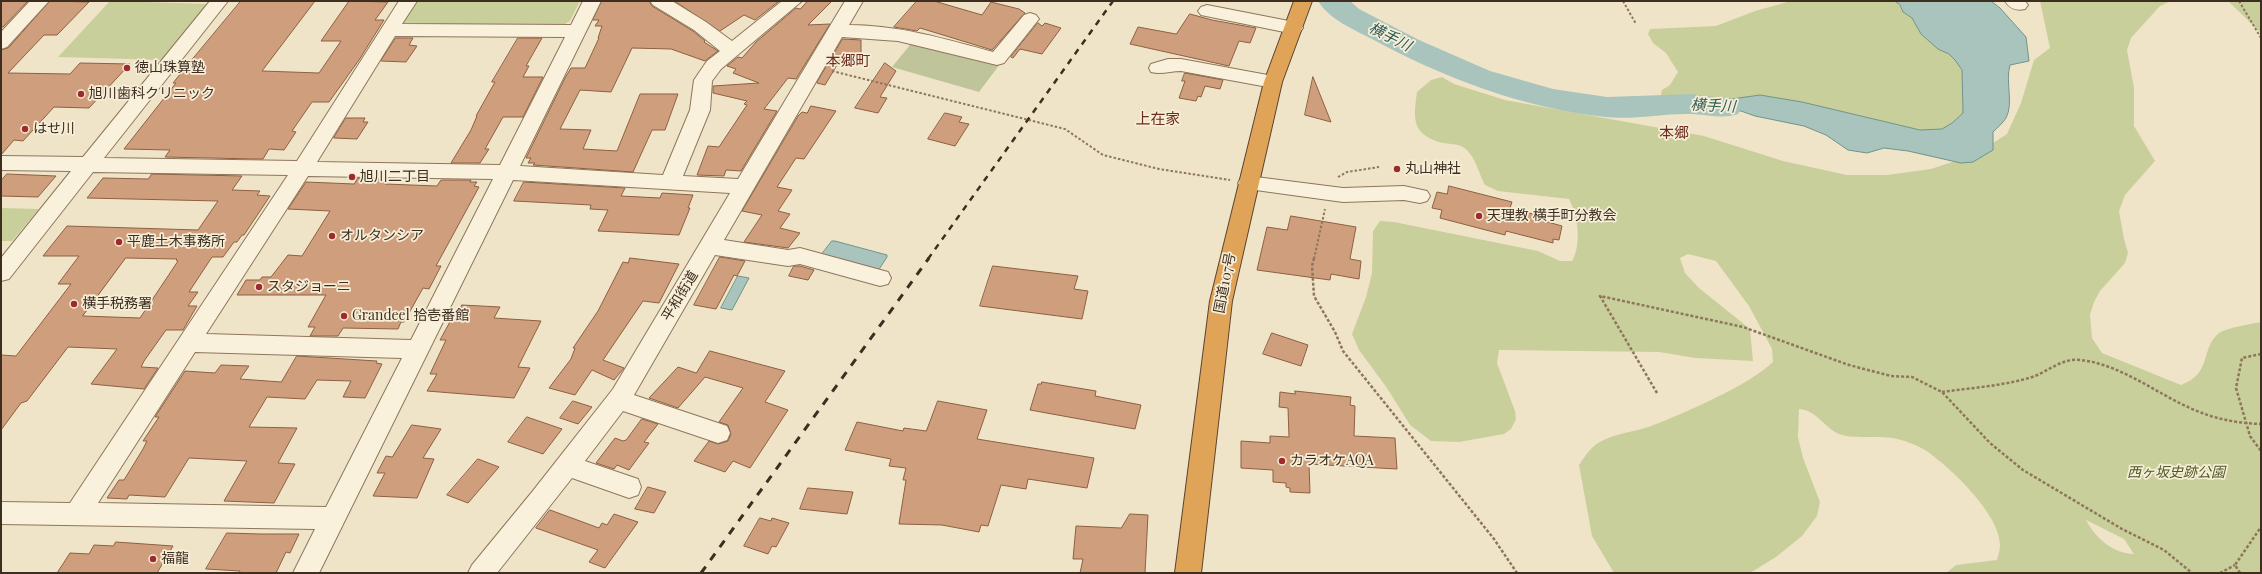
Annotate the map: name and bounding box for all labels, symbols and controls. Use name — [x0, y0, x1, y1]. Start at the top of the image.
water label: 横手川 — [1366, 19, 1414, 55]
district label: 本郷町 — [826, 52, 870, 70]
place label: 徳山珠算塾 — [135, 60, 205, 76]
marker: 徳山珠算塾 — [122, 63, 132, 73]
place label: 旭川歯科クリニック — [89, 86, 215, 102]
marker: 旭川歯科クリニック — [76, 89, 86, 99]
water label: 横手川 — [1690, 96, 1736, 116]
district label: 上在家 — [1136, 110, 1180, 128]
place label: はせ川 — [33, 121, 75, 137]
marker: はせ川 — [20, 124, 30, 134]
district label: 本郷 — [1659, 124, 1689, 142]
place label: 丸山神社 — [1405, 161, 1461, 177]
marker: 丸山神社 — [1392, 164, 1402, 174]
place label: 旭川二丁目 — [360, 169, 430, 185]
marker: 旭川二丁目 — [347, 172, 357, 182]
place label: 天理教 横手町分教会 — [1487, 208, 1616, 224]
marker: 天理教 横手町分教会 — [1474, 211, 1484, 221]
place label: オルタンシア — [340, 228, 424, 244]
marker: オルタンシア — [327, 231, 337, 241]
place label: 平鹿土木事務所 — [127, 234, 225, 250]
marker: 平鹿土木事務所 — [114, 237, 124, 247]
street label: 国道107号 — [1211, 251, 1239, 315]
street label: 平和街道 — [658, 268, 702, 324]
place label: スタジョーニ — [267, 279, 351, 295]
marker: スタジョーニ — [254, 282, 264, 292]
place label: 横手税務署 — [82, 296, 152, 312]
marker: 横手税務署 — [69, 299, 79, 309]
place label: Grandeel 拾壱番館 — [352, 308, 469, 324]
marker: Grandeel 拾壱番館 — [339, 311, 349, 321]
place label: カラオケAQA — [1290, 453, 1374, 469]
marker: カラオケAQA — [1277, 456, 1287, 466]
park label: 西ヶ坂史跡公園 — [2127, 465, 2225, 481]
place label: 福龍 — [161, 551, 189, 567]
marker: 福龍 — [148, 554, 158, 564]

